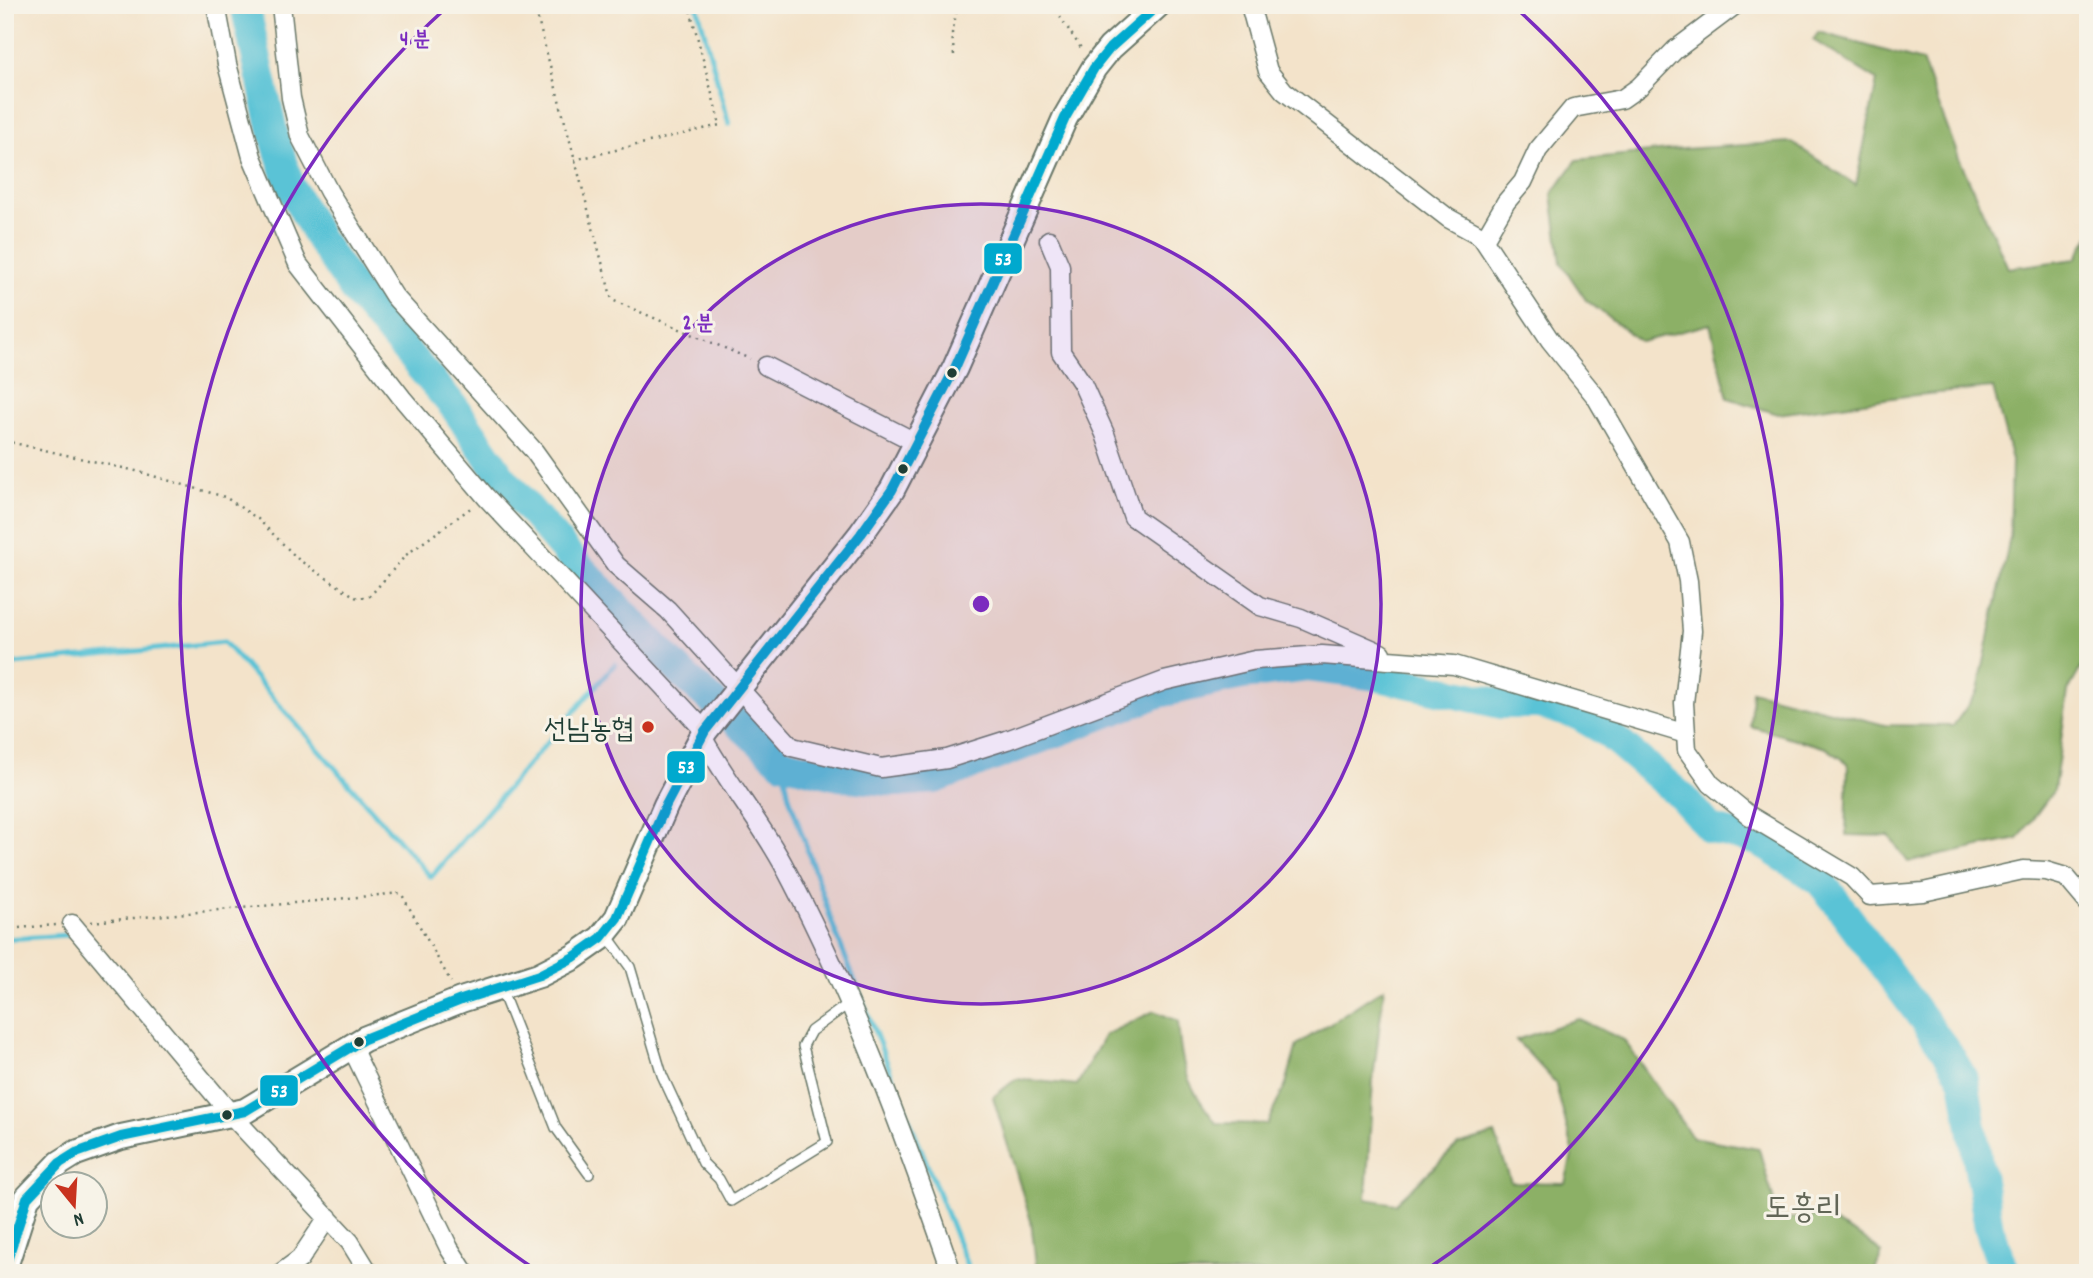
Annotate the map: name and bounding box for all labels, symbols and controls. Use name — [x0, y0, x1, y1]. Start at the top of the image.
text: 4 분 — [400, 26, 430, 56]
line badge: 53 — [983, 242, 1023, 275]
text: 53 — [994, 248, 1012, 275]
text: 2 분 — [683, 310, 714, 340]
unlabelled marker — [945, 366, 959, 380]
unlabelled marker — [896, 462, 910, 476]
centre of rings — [969, 592, 993, 616]
place label: 선남농협 — [544, 712, 634, 752]
marker: 선남농협 — [640, 719, 656, 735]
line badge: 53 — [666, 750, 706, 784]
text: 53 — [677, 756, 695, 783]
unlabelled marker — [352, 1035, 366, 1049]
line badge: 53 — [259, 1074, 299, 1107]
text: 53 — [270, 1080, 288, 1107]
unlabelled marker — [220, 1108, 234, 1122]
north arrow — [38, 1170, 108, 1240]
district label: 도흥리 — [1764, 1188, 1842, 1234]
text: N — [70, 1204, 87, 1232]

